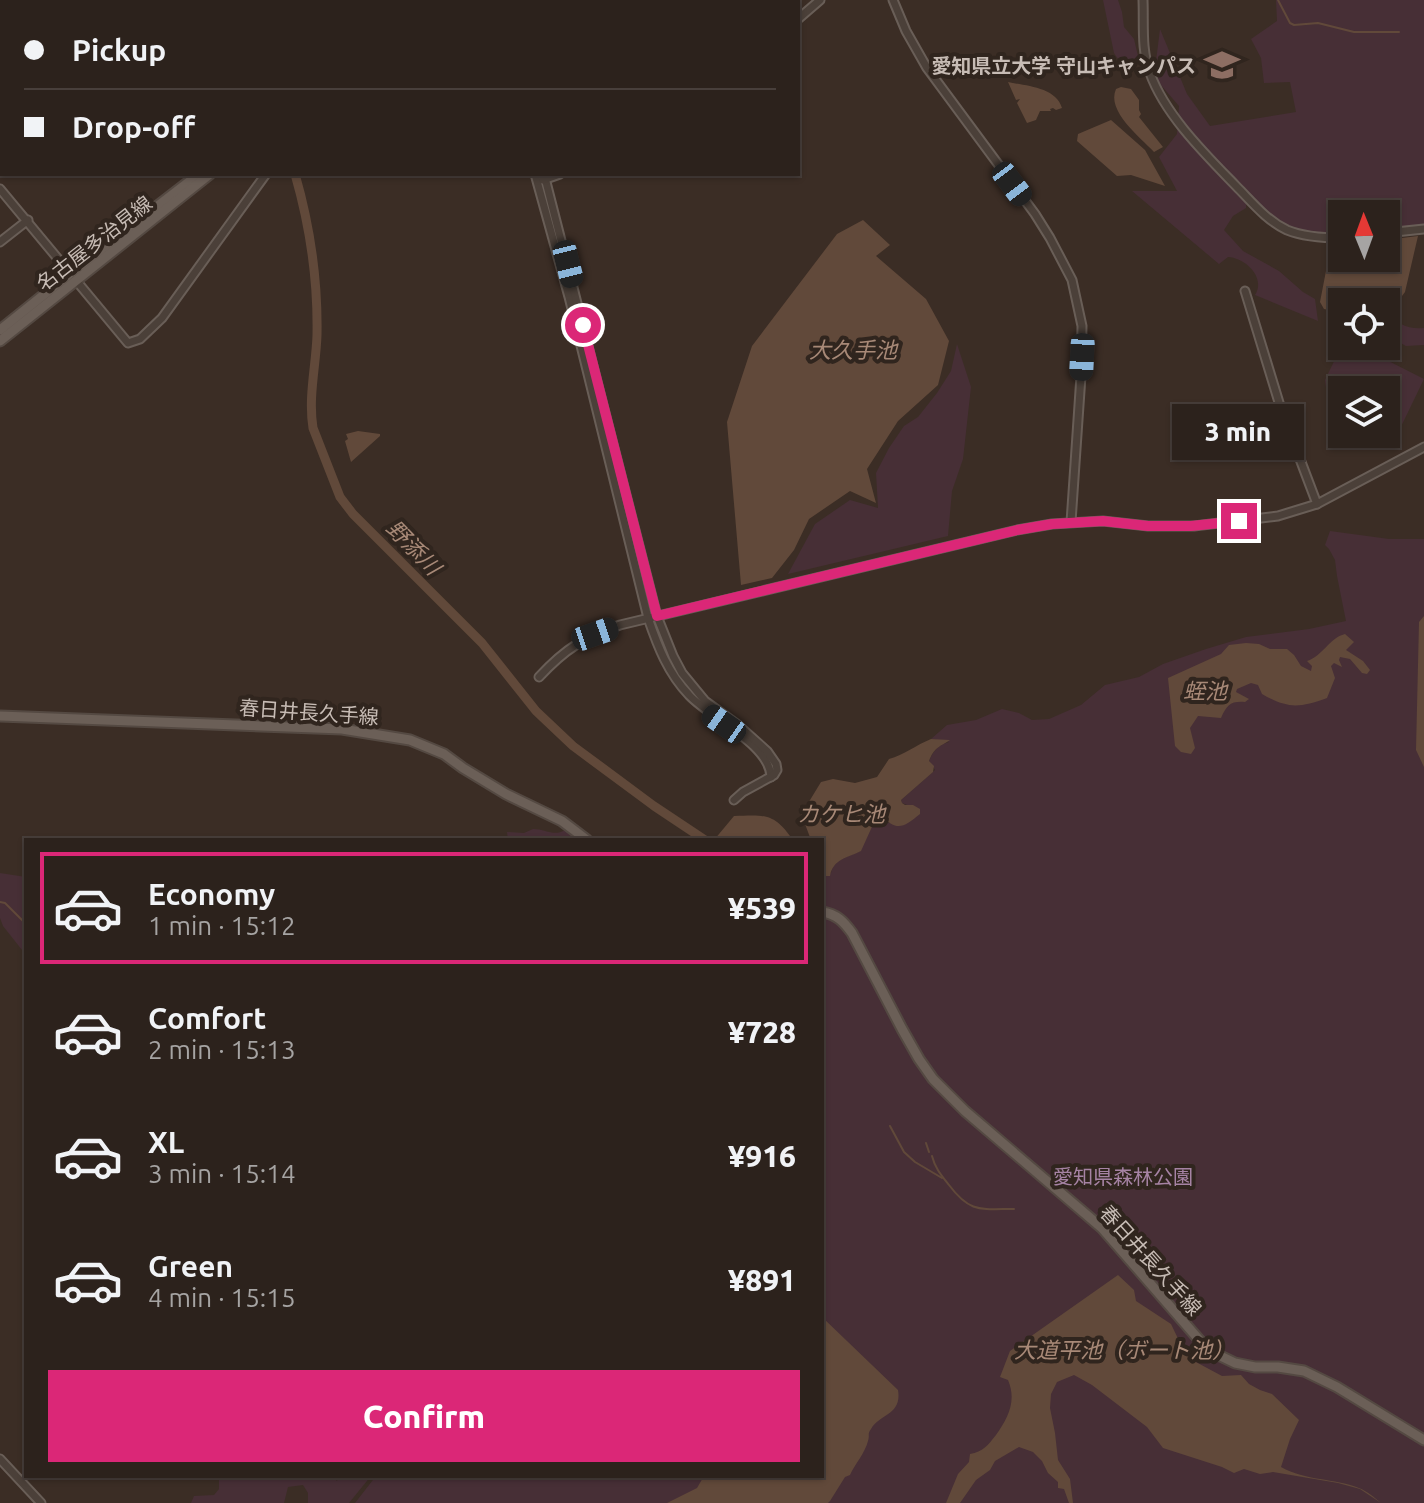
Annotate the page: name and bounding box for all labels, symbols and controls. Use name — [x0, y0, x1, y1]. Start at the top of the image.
text: Pickup — [72, 33, 166, 67]
school or university icon: 愛知県立大学 守山キャンパス — [1203, 46, 1241, 84]
place label: 愛知県立大学 守山キャンパス — [931, 54, 1196, 77]
text: Drop-off — [72, 110, 195, 144]
car — [988, 158, 1036, 210]
street label: 名古屋多治見線 — [32, 191, 156, 295]
north arrow — [1328, 200, 1400, 272]
map controls — [1328, 200, 1400, 448]
car — [551, 238, 585, 290]
button: locate — [1328, 288, 1400, 360]
route start — [565, 307, 601, 343]
car — [1069, 332, 1095, 382]
water label: 大久手池 — [809, 337, 899, 362]
button: layers — [1328, 376, 1400, 448]
callout: 3 min — [1173, 405, 1305, 461]
text: 3 min — [1205, 417, 1271, 446]
route end — [1221, 503, 1257, 539]
water label: 野添川 — [382, 515, 447, 581]
car — [568, 615, 622, 653]
water label: 蛭池 — [1183, 678, 1229, 703]
street label: 春日井長久手線 — [238, 696, 380, 728]
car — [697, 700, 751, 748]
water label: カケヒ池 — [797, 801, 887, 826]
icon: car — [52, 872, 124, 944]
text: Economy — [148, 877, 275, 911]
text: ¥539 — [728, 891, 796, 925]
text: 1 min · 15:12 — [148, 911, 296, 940]
icon: car — [52, 996, 124, 1068]
text: Comfort — [148, 1001, 266, 1035]
text: ¥728 — [728, 1015, 796, 1049]
text: 2 min · 15:13 — [148, 1035, 296, 1064]
icon: car — [52, 1120, 124, 1192]
text: XL — [148, 1125, 184, 1159]
text: ¥916 — [728, 1139, 796, 1173]
text: 3 min · 15:14 — [148, 1159, 296, 1188]
park label: 愛知県森林公園 — [1053, 1165, 1193, 1188]
street label: 春日井長久手線 — [1096, 1200, 1206, 1320]
icon: car — [52, 1244, 124, 1316]
text: Green — [148, 1249, 233, 1283]
text: ¥891 — [728, 1263, 796, 1297]
text: 4 min · 15:15 — [148, 1283, 296, 1312]
water label: 大道平池（ボート池） — [1014, 1337, 1234, 1362]
button: Confirm — [48, 1370, 800, 1462]

